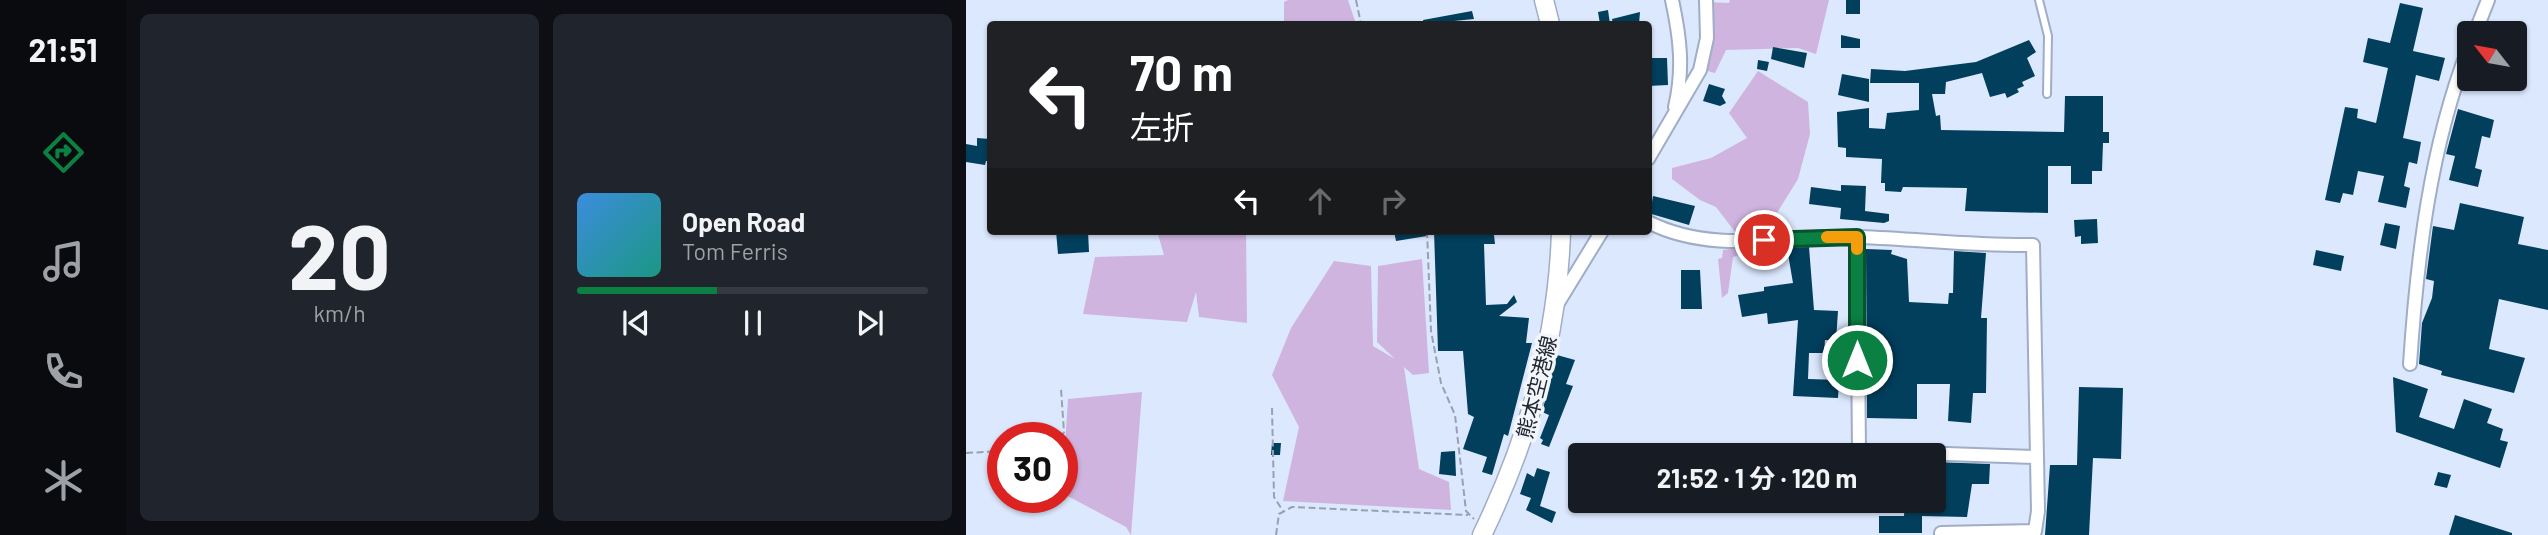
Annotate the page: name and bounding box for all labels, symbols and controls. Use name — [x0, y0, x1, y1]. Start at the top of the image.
north arrow — [2457, 21, 2527, 91]
map controls — [2457, 21, 2527, 91]
text: 21:51 — [29, 30, 97, 68]
text: 70 m — [1130, 42, 1233, 101]
icon: left — [1015, 49, 1106, 140]
text: 左折 — [1130, 107, 1194, 145]
icon: directions — [39, 128, 88, 177]
icon: left — [1228, 182, 1266, 220]
icon: ahead — [1301, 182, 1339, 220]
icon: right — [1374, 182, 1412, 220]
text: 20 — [288, 199, 391, 308]
text: Open Road — [682, 206, 805, 237]
pin — [1734, 210, 1794, 270]
icon: arrive — [1745, 221, 1783, 259]
icon: music — [39, 237, 88, 286]
text: Tom Ferris — [682, 237, 788, 265]
text: km/h — [313, 299, 366, 327]
icon: previous — [617, 304, 655, 342]
icon: pause — [734, 304, 772, 342]
icon: next — [851, 304, 889, 342]
position arrow — [1820, 323, 1894, 397]
street label: 熊本空港線 — [1511, 333, 1561, 441]
icon: phone — [39, 347, 88, 396]
speed limit sign: 30 — [987, 422, 1078, 513]
icon: climate — [39, 456, 88, 505]
text: 21:52 · 1 分 · 120 m — [1657, 462, 1857, 493]

